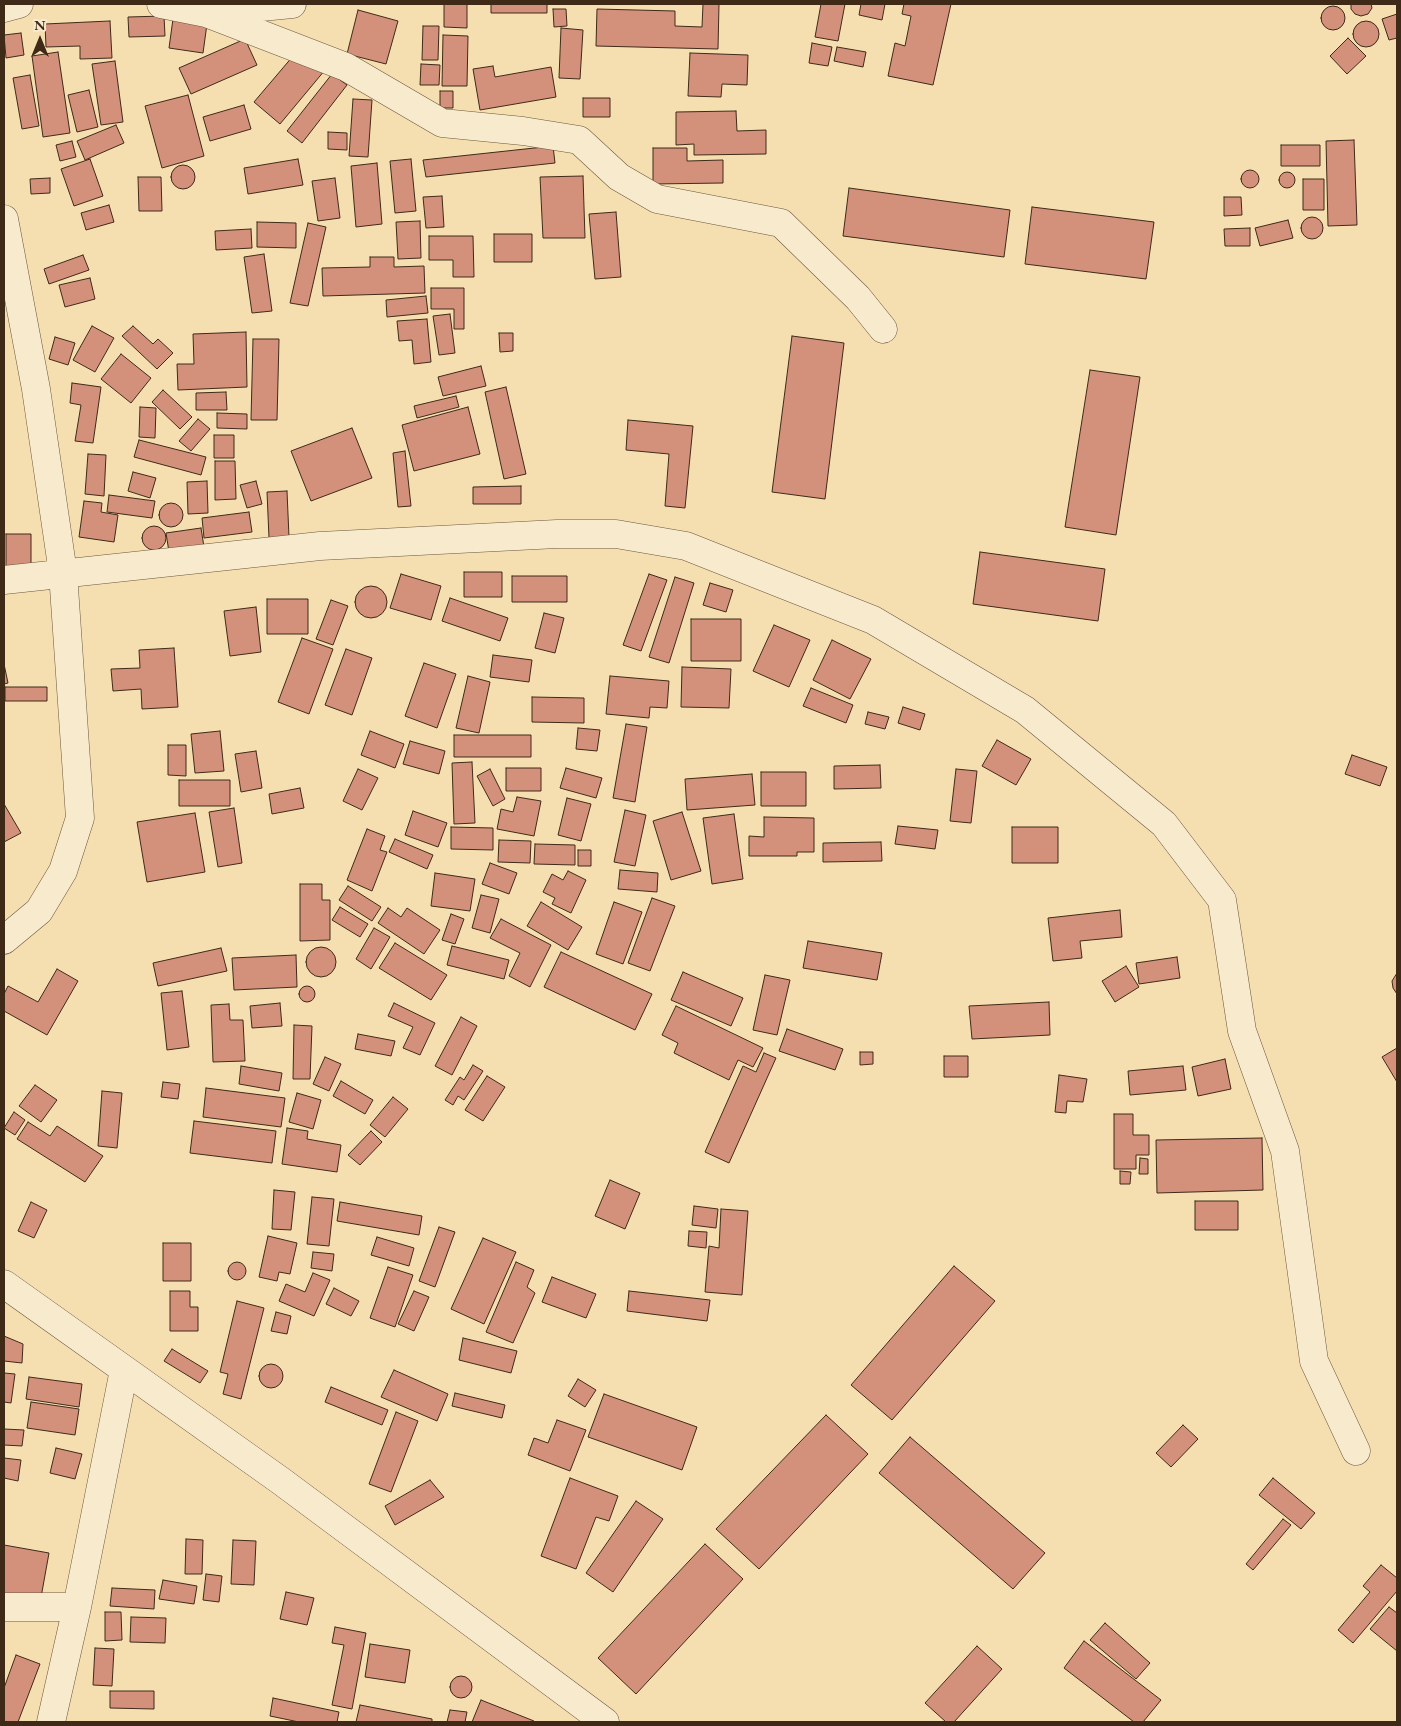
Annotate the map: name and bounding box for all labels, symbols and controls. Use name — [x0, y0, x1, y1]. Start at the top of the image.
north arrow — [15, 15, 65, 65]
text: N — [34, 16, 46, 34]

